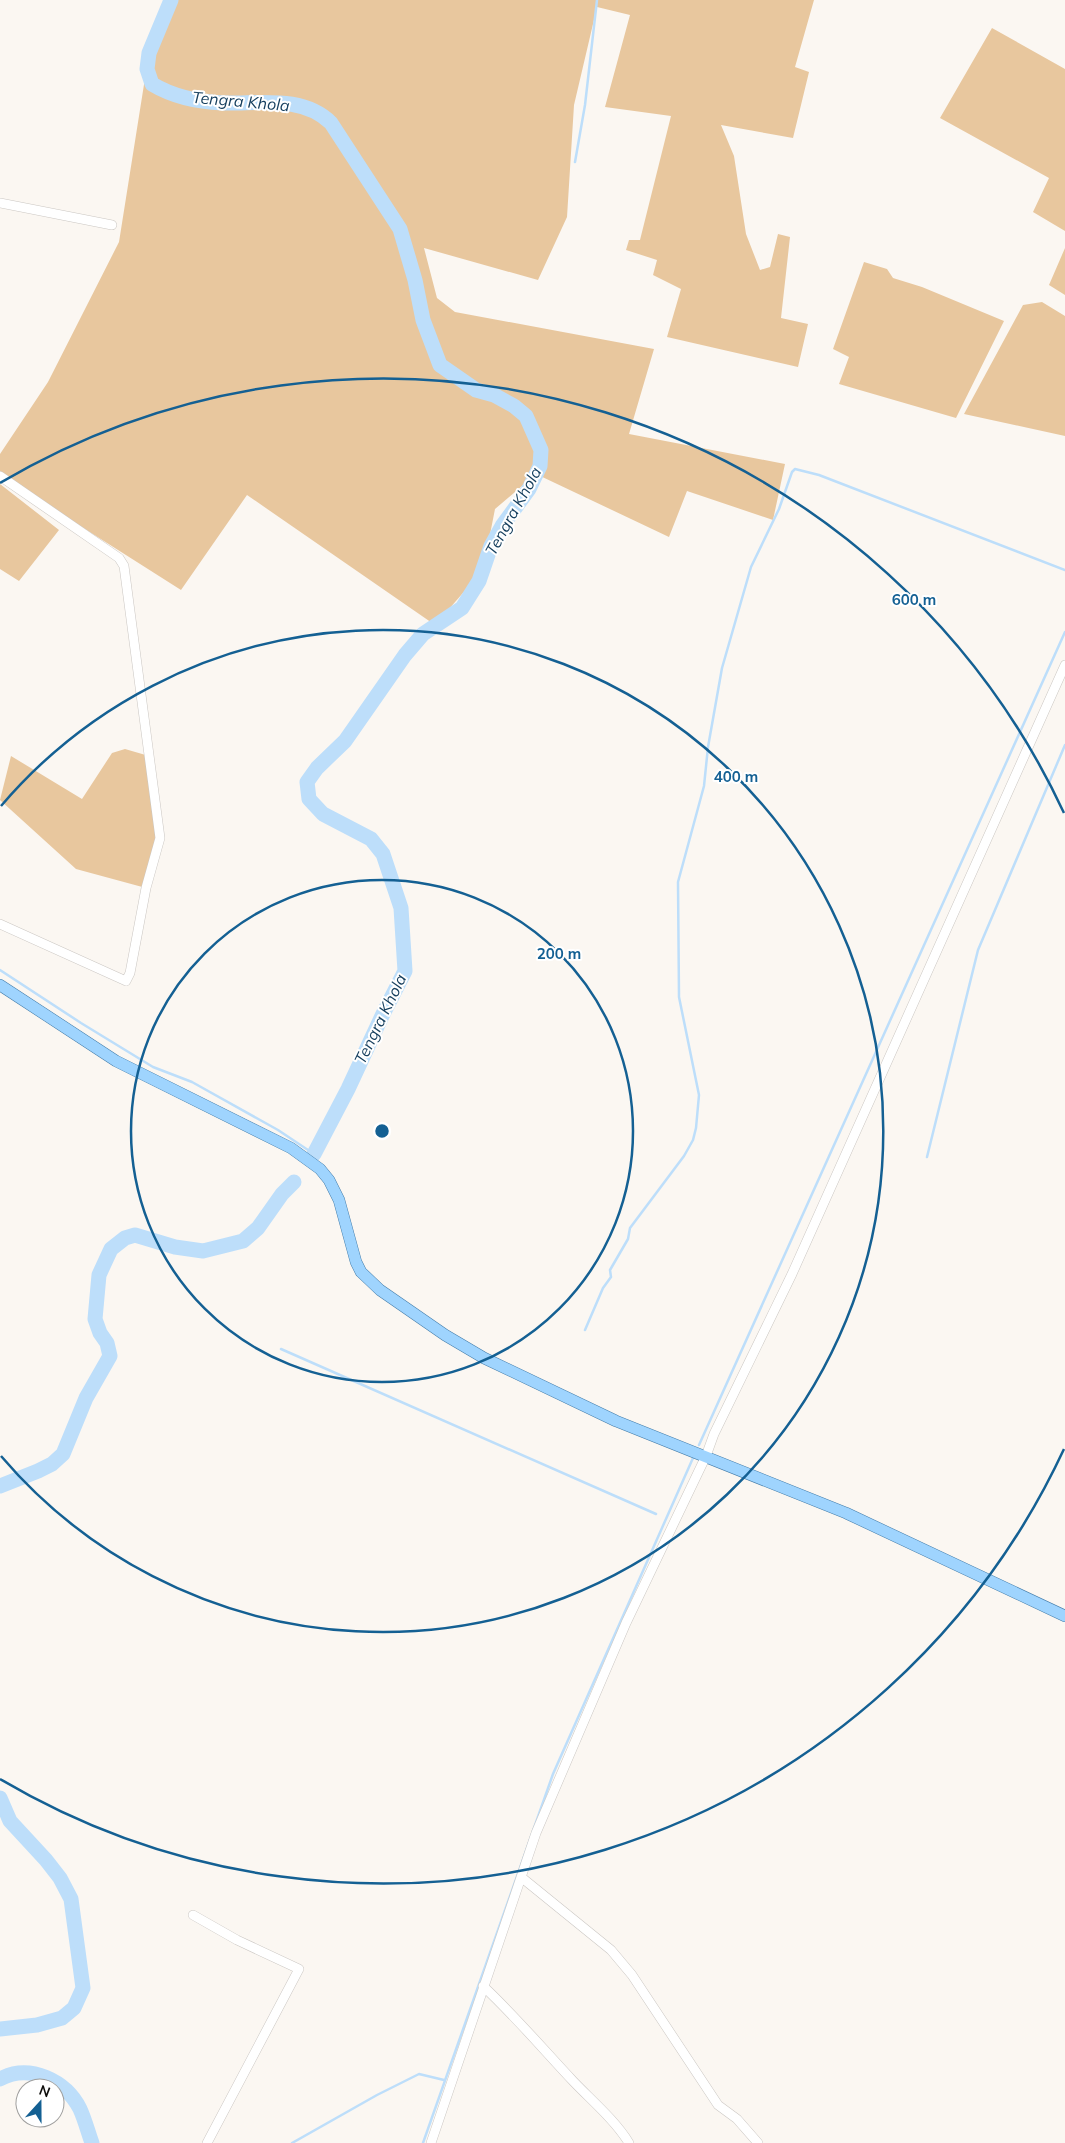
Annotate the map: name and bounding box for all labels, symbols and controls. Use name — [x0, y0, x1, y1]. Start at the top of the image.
water label: Tengra Khola — [191, 87, 291, 115]
water label: Tengra Khola — [481, 463, 546, 559]
text: 600 m — [892, 590, 936, 609]
text: 400 m — [714, 767, 758, 786]
text: 200 m — [537, 944, 581, 963]
water label: Tengra Khola — [350, 970, 411, 1067]
centre of rings — [373, 1122, 391, 1140]
north arrow — [15, 2078, 65, 2128]
text: N — [36, 2081, 53, 2101]

